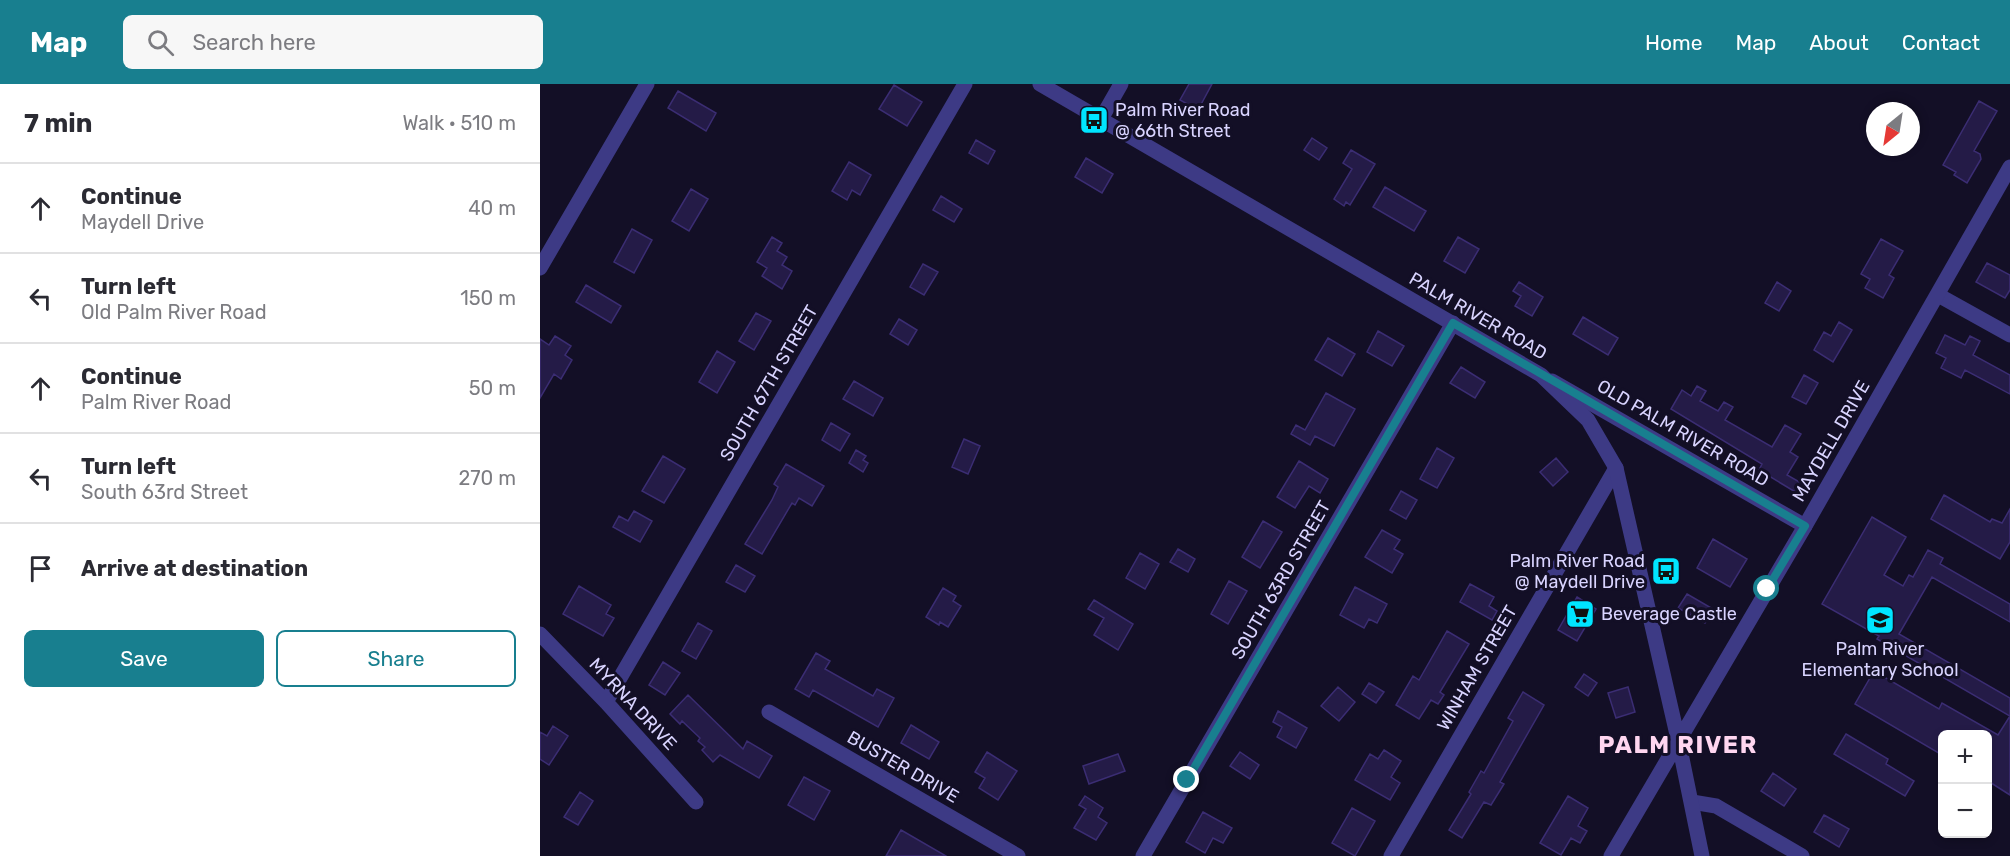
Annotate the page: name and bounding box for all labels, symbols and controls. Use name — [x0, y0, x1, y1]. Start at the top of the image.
search box — [123, 15, 543, 69]
text: Map — [30, 26, 87, 59]
icon: search — [144, 26, 177, 59]
text: Search here — [192, 29, 316, 56]
text: Home — [1645, 30, 1702, 55]
text: Map — [1735, 30, 1776, 55]
text: About — [1809, 30, 1869, 55]
text: Contact — [1902, 30, 1980, 55]
place label: Palm River Road @ 66th Street — [1115, 99, 1250, 142]
north arrow — [1866, 102, 1920, 156]
bus stop icon: Palm River Road @ 66th Street — [1078, 104, 1110, 136]
text: 7 min — [24, 108, 92, 139]
text: Walk · 510 m — [402, 111, 516, 135]
text: Continue — [81, 183, 182, 210]
icon: ahead — [24, 192, 57, 225]
text: 40 m — [468, 196, 516, 220]
text: Maydell Drive — [81, 210, 204, 234]
street label: PALM RIVER ROAD — [1405, 268, 1551, 364]
text: Turn left — [81, 273, 176, 300]
icon: left — [24, 282, 57, 315]
text: 150 m — [460, 286, 516, 310]
text: Old Palm River Road — [81, 300, 267, 324]
street label: SOUTH 67TH STREET — [715, 301, 823, 465]
text: Continue — [81, 363, 182, 390]
icon: ahead — [24, 372, 57, 405]
street label: OLD PALM RIVER ROAD — [1593, 375, 1773, 491]
text: 50 m — [469, 376, 516, 400]
street label: MAYDELL DRIVE — [1787, 377, 1875, 505]
text: Palm River Road — [81, 390, 232, 414]
text: Turn left — [81, 453, 176, 480]
icon: left — [24, 462, 57, 495]
text: 270 m — [459, 466, 516, 490]
text: South 63rd Street — [81, 480, 248, 504]
street label: SOUTH 63RD STREET — [1227, 497, 1335, 663]
place label: Palm River Road @ Maydell Drive — [1510, 550, 1645, 593]
icon: arrive — [24, 552, 57, 585]
text: Arrive at destination — [81, 555, 308, 582]
bus stop icon: Palm River Road @ Maydell Drive — [1650, 555, 1682, 587]
route start — [1753, 575, 1779, 601]
supermarket icon: Beverage Castle — [1564, 598, 1596, 630]
street label: WINHAM STREET — [1432, 601, 1522, 735]
place label: Beverage Castle — [1601, 603, 1737, 625]
school or university icon: Palm River Elementary School — [1864, 604, 1896, 636]
button: Save — [24, 630, 264, 687]
button: Share — [276, 630, 516, 687]
place label: Palm River Elementary School — [1801, 638, 1959, 681]
street label: MYRNA DRIVE — [585, 653, 681, 755]
street label: BUSTER DRIVE — [843, 726, 963, 808]
map controls — [1938, 730, 1992, 838]
button: + — [1938, 730, 1992, 784]
district label: PALM RIVER — [1598, 731, 1758, 759]
route end — [1173, 766, 1199, 792]
button: − — [1938, 784, 1992, 838]

